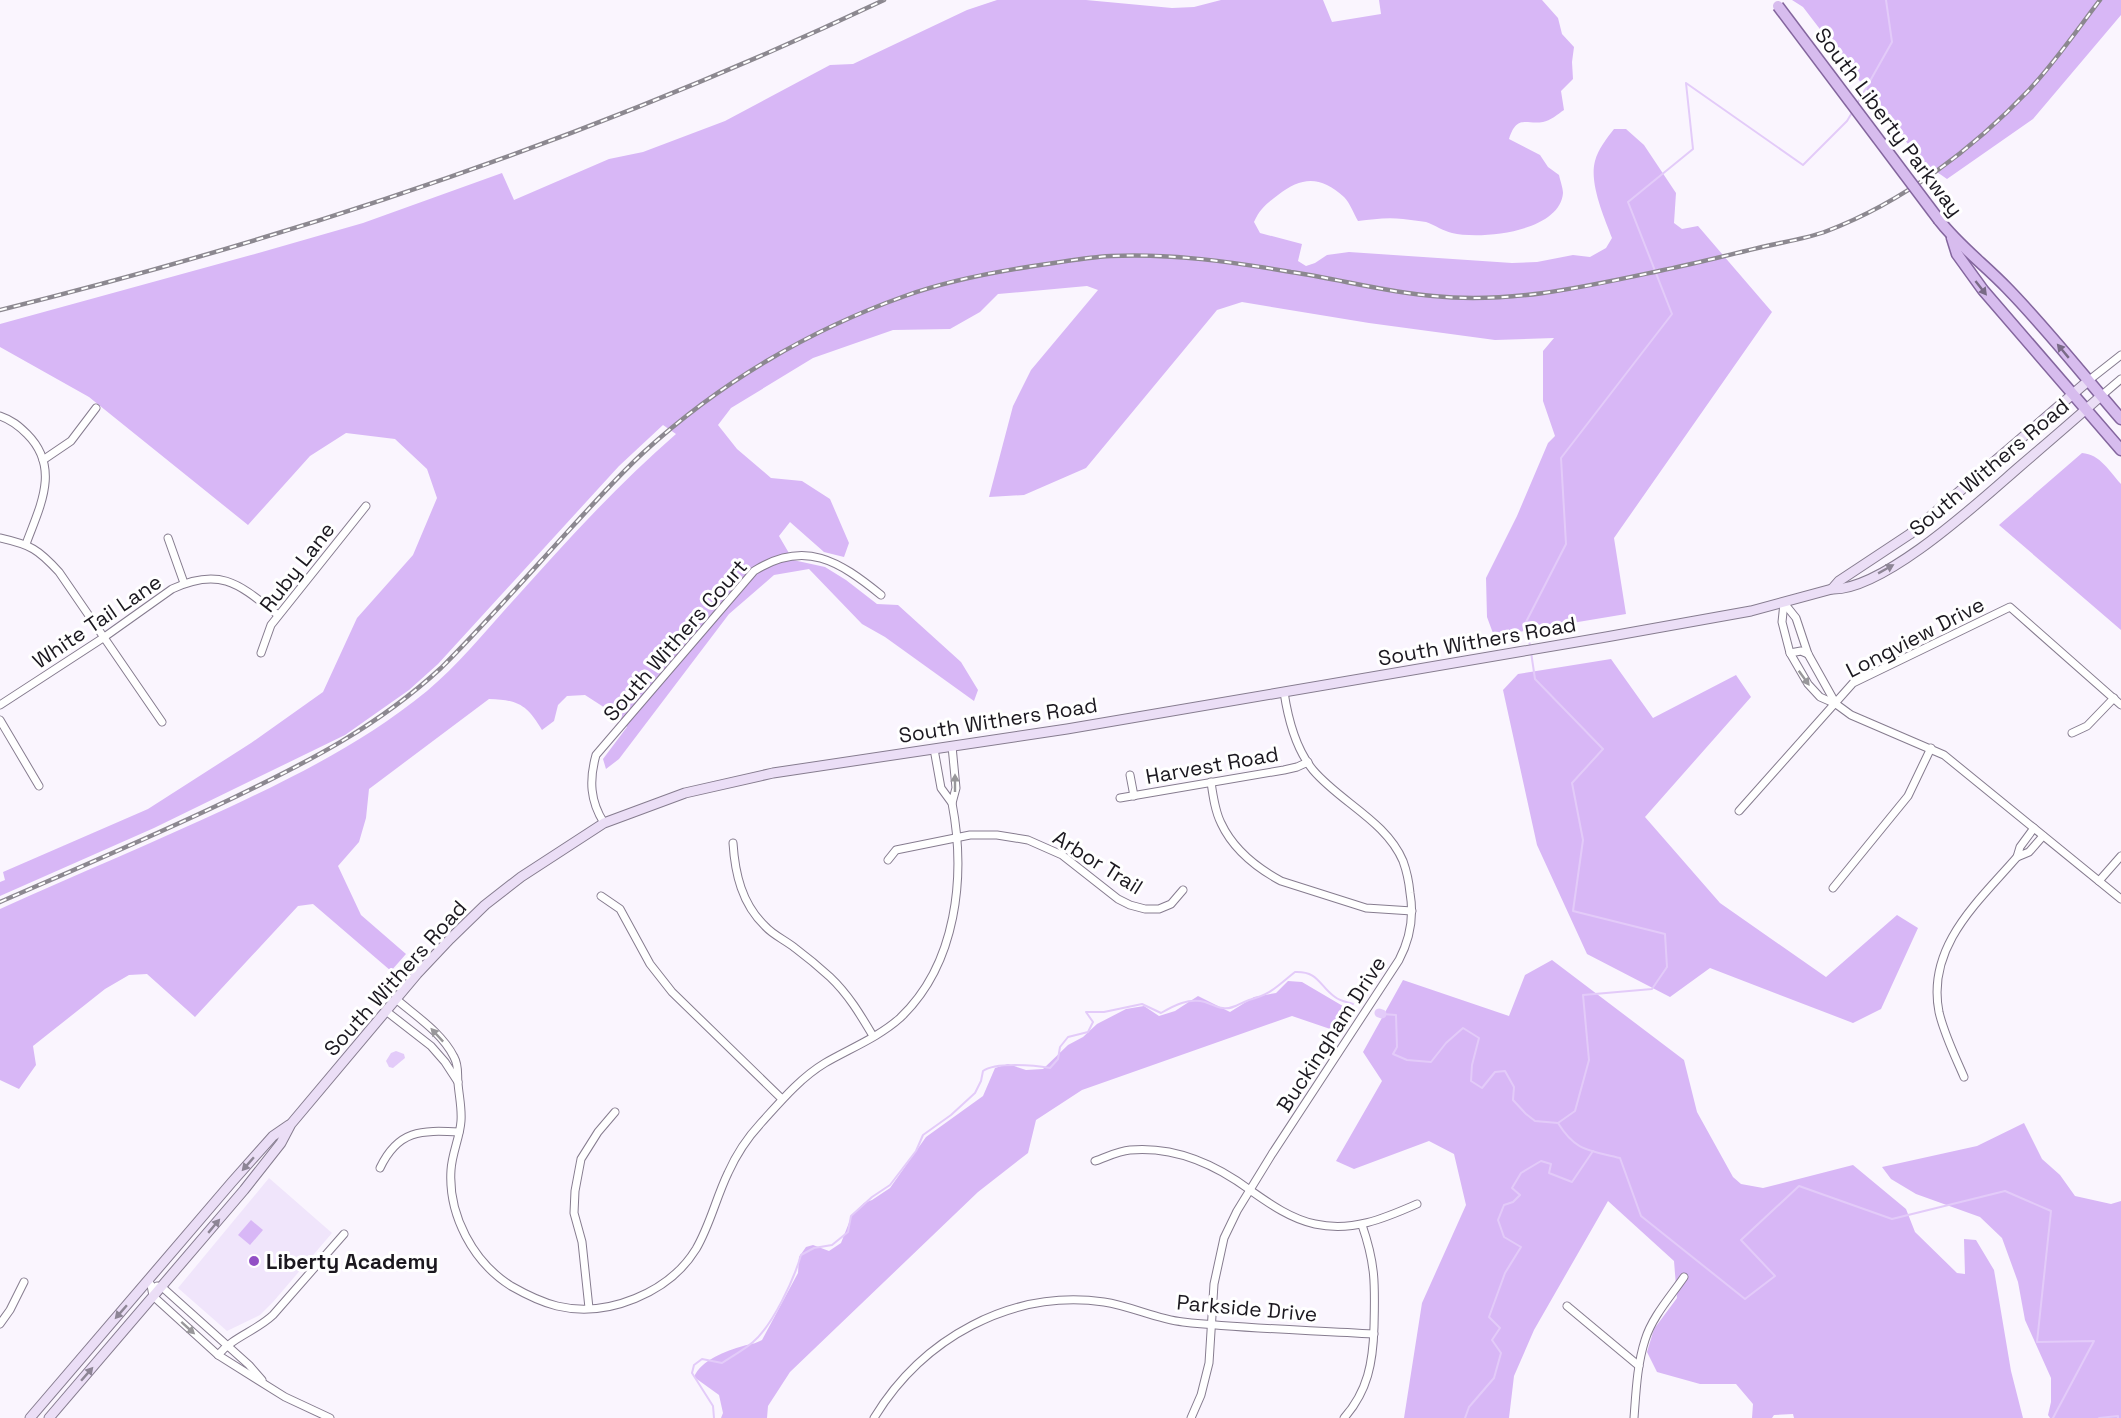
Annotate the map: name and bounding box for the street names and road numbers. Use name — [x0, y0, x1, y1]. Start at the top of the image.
street label: South Liberty Parkway — [1809, 22, 1969, 222]
street label: South Withers Road — [1903, 392, 2075, 542]
street label: Ruby Lane — [254, 517, 340, 617]
street label: South Withers Court — [597, 553, 753, 727]
street label: White Tail Lane — [27, 568, 167, 674]
street label: Longview Drive — [1841, 590, 1989, 684]
street label: South Withers Road — [1376, 610, 1578, 672]
street label: South Withers Road — [897, 691, 1099, 749]
street label: Harvest Road — [1143, 740, 1281, 790]
street label: Arbor Trail — [1048, 824, 1148, 900]
street label: South Withers Road — [318, 894, 472, 1062]
street label: Buckingham Drive — [1270, 951, 1392, 1117]
street label: Parkside Drive — [1175, 1288, 1319, 1328]

